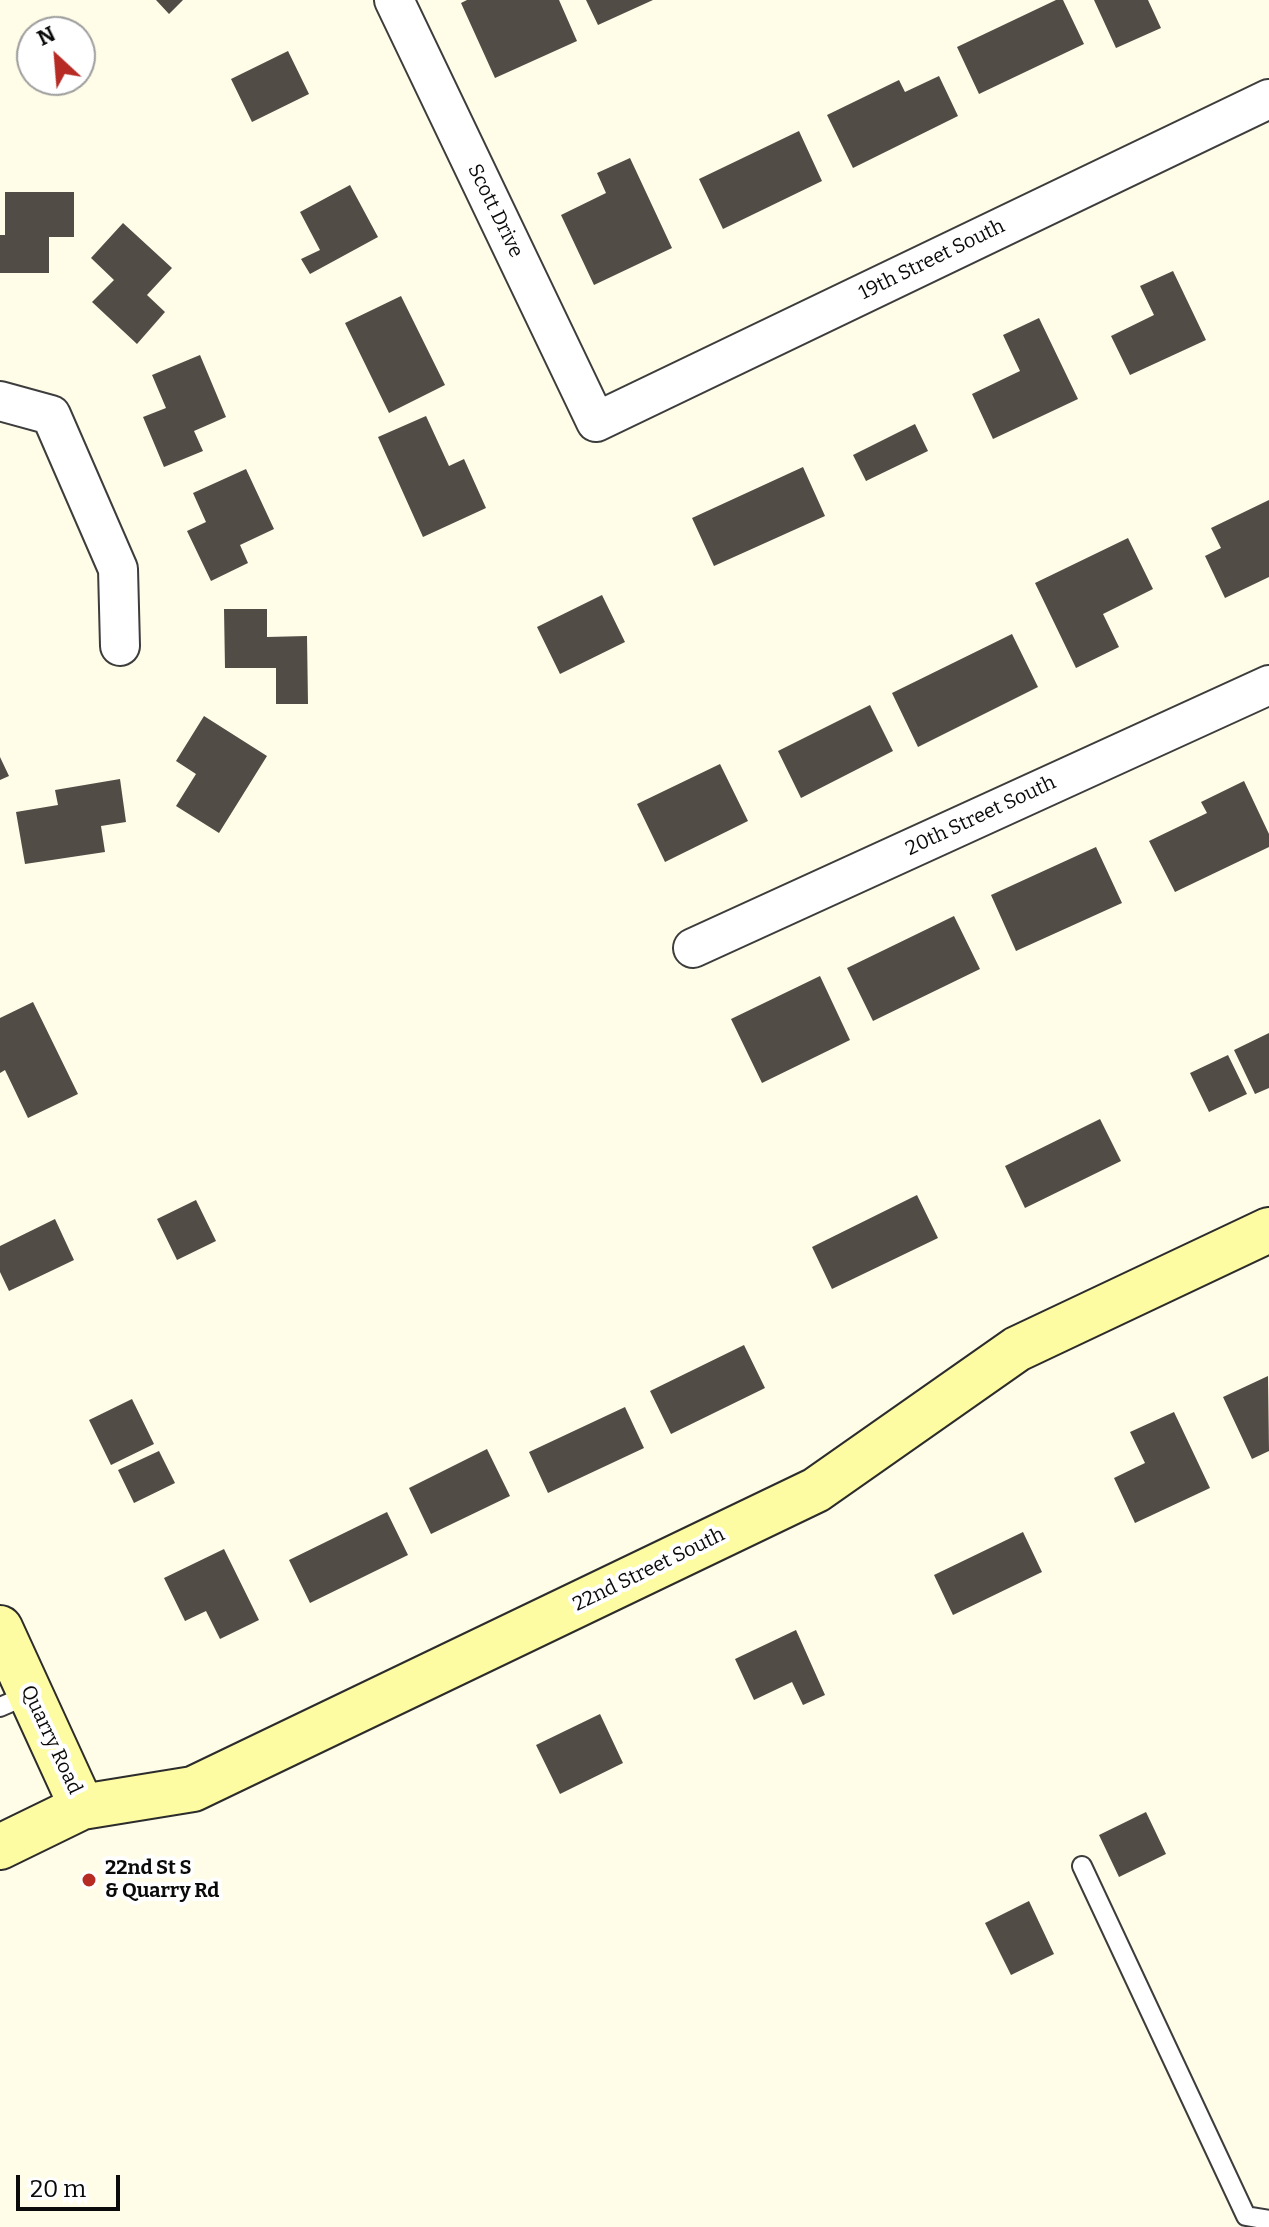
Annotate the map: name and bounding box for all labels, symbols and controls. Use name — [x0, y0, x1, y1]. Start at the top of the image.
north arrow — [16, 16, 96, 96]
text: N — [33, 20, 60, 52]
street label: Scott Drive — [462, 160, 528, 262]
street label: 19th Street South — [855, 214, 1009, 306]
street label: 20th Street South — [902, 771, 1060, 861]
street label: 22nd Street South — [569, 1523, 729, 1617]
street label: Quarry Road — [15, 1682, 87, 1798]
place label: 22nd St S & Quarry Rd — [105, 1856, 219, 1903]
marker: 22nd St S & Quarry Rd — [80, 1871, 98, 1889]
scale bar — [20, 2159, 124, 2209]
text: 20 m — [30, 2175, 86, 2203]

